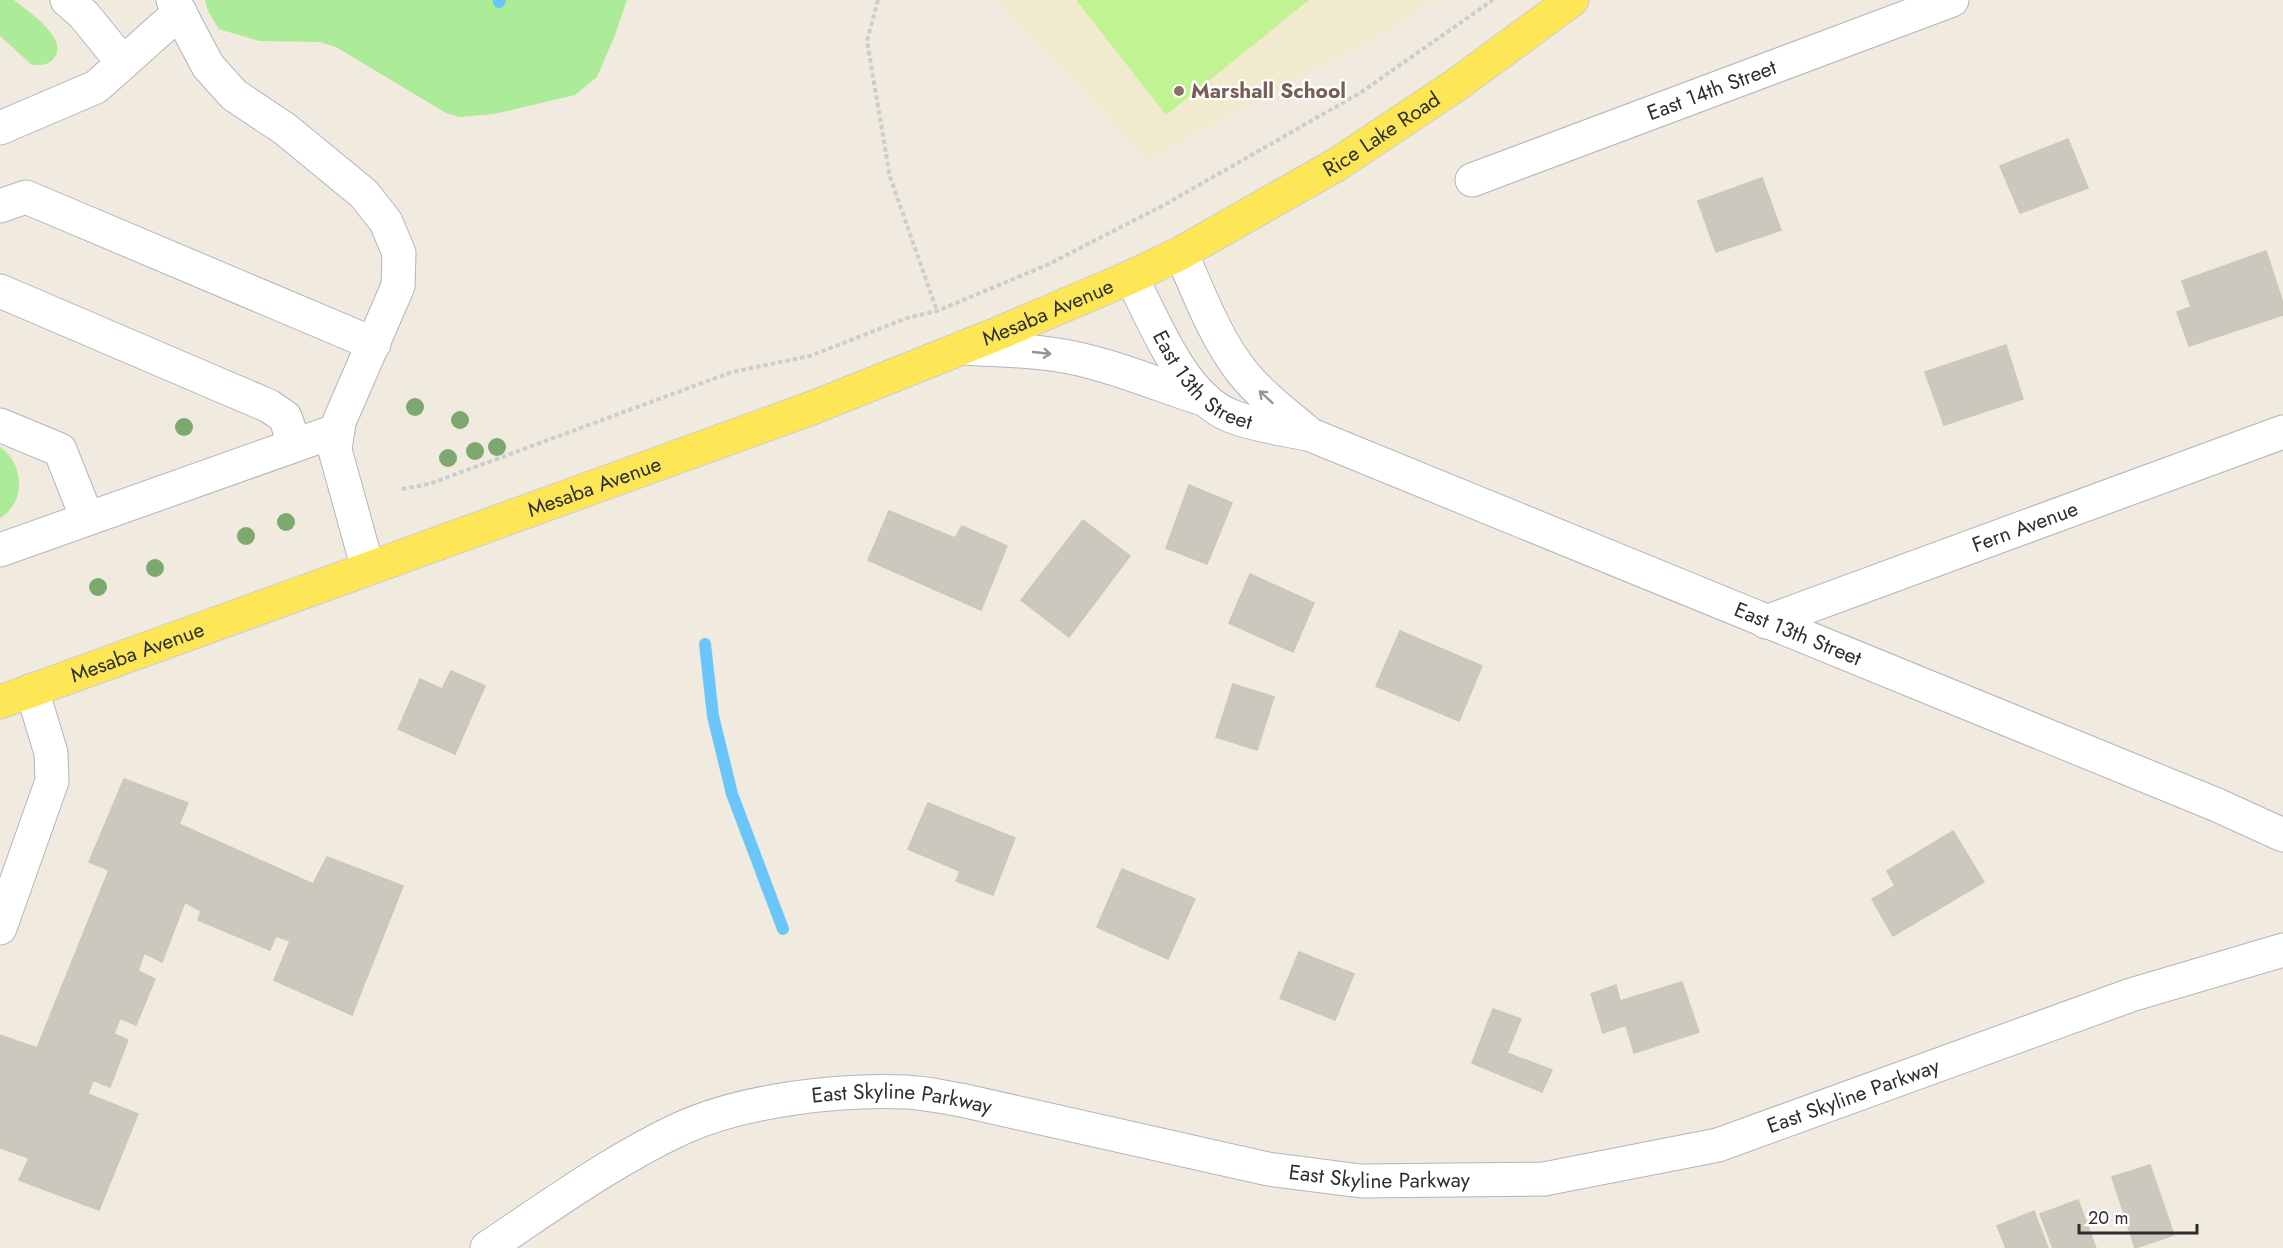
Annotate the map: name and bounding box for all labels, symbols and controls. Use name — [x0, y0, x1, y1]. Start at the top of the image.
street label: East 14th Street — [1643, 52, 1781, 128]
place label: Marshall School — [1191, 76, 1346, 106]
marker: Marshall School — [1172, 84, 1186, 98]
street label: Rice Lake Road — [1317, 85, 1446, 184]
street label: Mesaba Avenue — [978, 271, 1118, 353]
street label: East 13th Street — [1145, 325, 1256, 437]
one-way arrow — [1032, 348, 1052, 359]
one-way arrow — [1259, 390, 1274, 404]
street label: Mesaba Avenue — [523, 449, 665, 525]
street label: Fern Avenue — [1968, 494, 2082, 560]
street label: East 13th Street — [1730, 594, 1866, 673]
street label: Mesaba Avenue — [66, 614, 209, 690]
street label: East Skyline Parkway — [1763, 1051, 1944, 1141]
street label: East Skyline Parkway — [810, 1076, 996, 1122]
street label: East Skyline Parkway — [1287, 1157, 1471, 1196]
scale bar — [2079, 1197, 2198, 1235]
text: 20 m — [2088, 1205, 2128, 1231]

